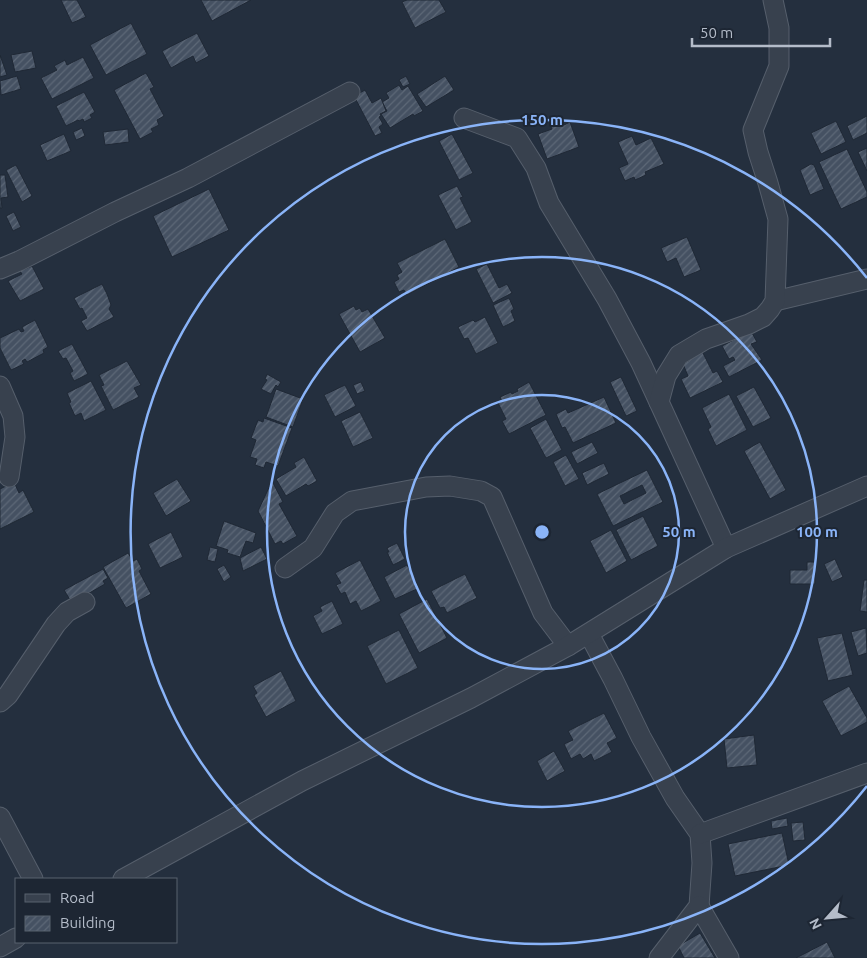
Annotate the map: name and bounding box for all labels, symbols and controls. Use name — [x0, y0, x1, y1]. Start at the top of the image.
scale bar — [692, 15, 830, 47]
text: 50 m — [700, 24, 733, 41]
text: 150 m — [521, 111, 563, 128]
centre of rings — [533, 523, 551, 541]
text: 50 m — [662, 523, 696, 540]
text: 100 m — [796, 523, 838, 540]
legend — [15, 878, 178, 943]
text: Road — [60, 889, 95, 906]
north arrow — [802, 893, 852, 943]
text: Building — [60, 914, 115, 931]
text: N — [806, 916, 825, 932]

